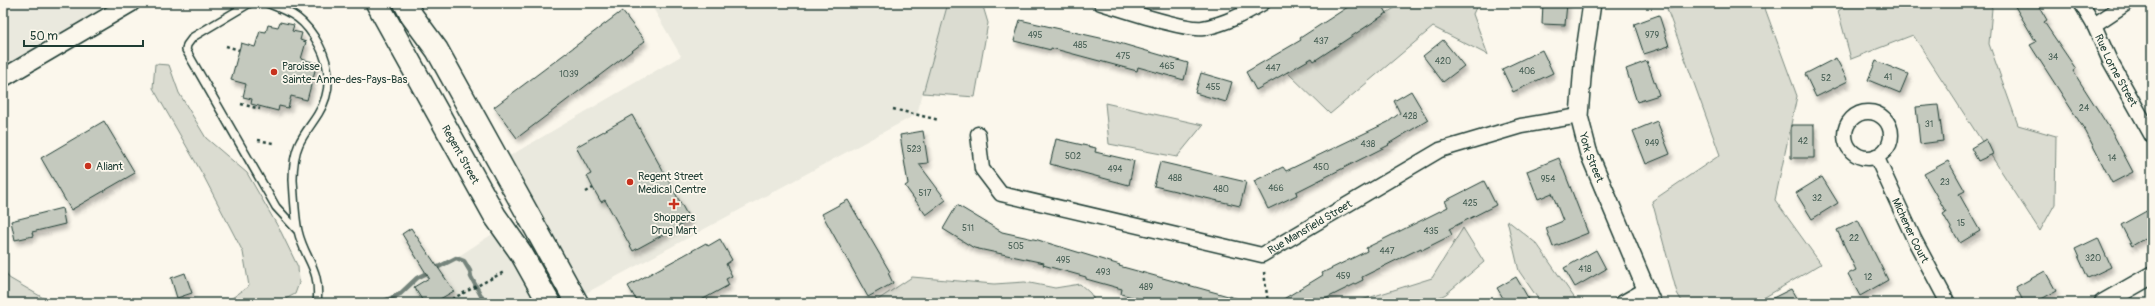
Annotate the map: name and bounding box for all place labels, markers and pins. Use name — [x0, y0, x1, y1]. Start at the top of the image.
place label: Paroisse Sainte-Anne-des-Pays-Bas — [282, 60, 407, 86]
marker: Paroisse Sainte-Anne-des-Pays-Bas — [269, 67, 279, 77]
place label: Aliant — [96, 160, 124, 173]
marker: Aliant — [83, 161, 93, 171]
place label: Regent Street Medical Centre — [638, 170, 707, 196]
marker: Regent Street Medical Centre — [625, 177, 635, 187]
marker: Shoppers Drug Mart — [669, 199, 679, 209]
place label: Shoppers Drug Mart — [651, 211, 697, 237]

